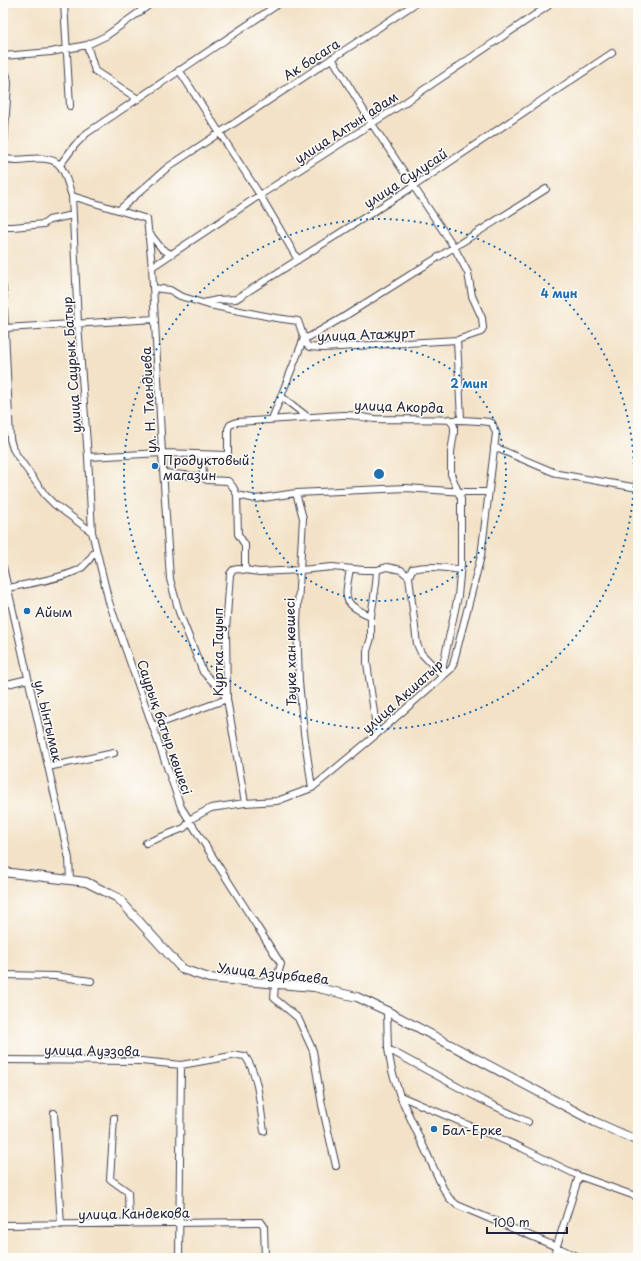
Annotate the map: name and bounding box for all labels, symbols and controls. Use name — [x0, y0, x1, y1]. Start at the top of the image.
street label: Ак босага — [279, 33, 344, 84]
street label: улица Алтын адам — [290, 86, 402, 168]
street label: улица Сулусай — [359, 144, 451, 212]
text: 4 мин — [540, 284, 578, 302]
street label: улица Саурык Батыр — [57, 296, 85, 434]
street label: улица Атажурт — [317, 323, 416, 345]
street label: ул. Н. Тлендиева — [136, 345, 160, 454]
text: 2 мин — [450, 374, 488, 392]
street label: улица Акорда — [354, 395, 445, 417]
place label: Продуктовый магазин — [163, 450, 249, 484]
marker: Продуктовый магазин — [150, 461, 160, 471]
centre of rings — [372, 467, 386, 481]
street label: Тәуке хан көшесі — [280, 597, 300, 707]
place label: Айым — [35, 602, 72, 621]
marker: Айым — [22, 606, 32, 616]
street label: Куртка Тауып — [208, 608, 227, 696]
street label: улица Акшатыр — [357, 655, 447, 737]
street label: Саурық батыр көшесі — [133, 657, 197, 797]
street label: ул. Ынтымак — [30, 678, 68, 764]
street label: Улица Азирбаева — [216, 958, 331, 988]
street label: улица Ауэзова — [44, 1040, 141, 1060]
place label: Бал-Ерке — [442, 1120, 502, 1139]
marker: Бал-Ерке — [429, 1124, 439, 1134]
street label: улица Кандекова — [78, 1203, 191, 1223]
scale bar — [487, 1209, 567, 1235]
text: 100 m — [493, 1213, 530, 1231]

